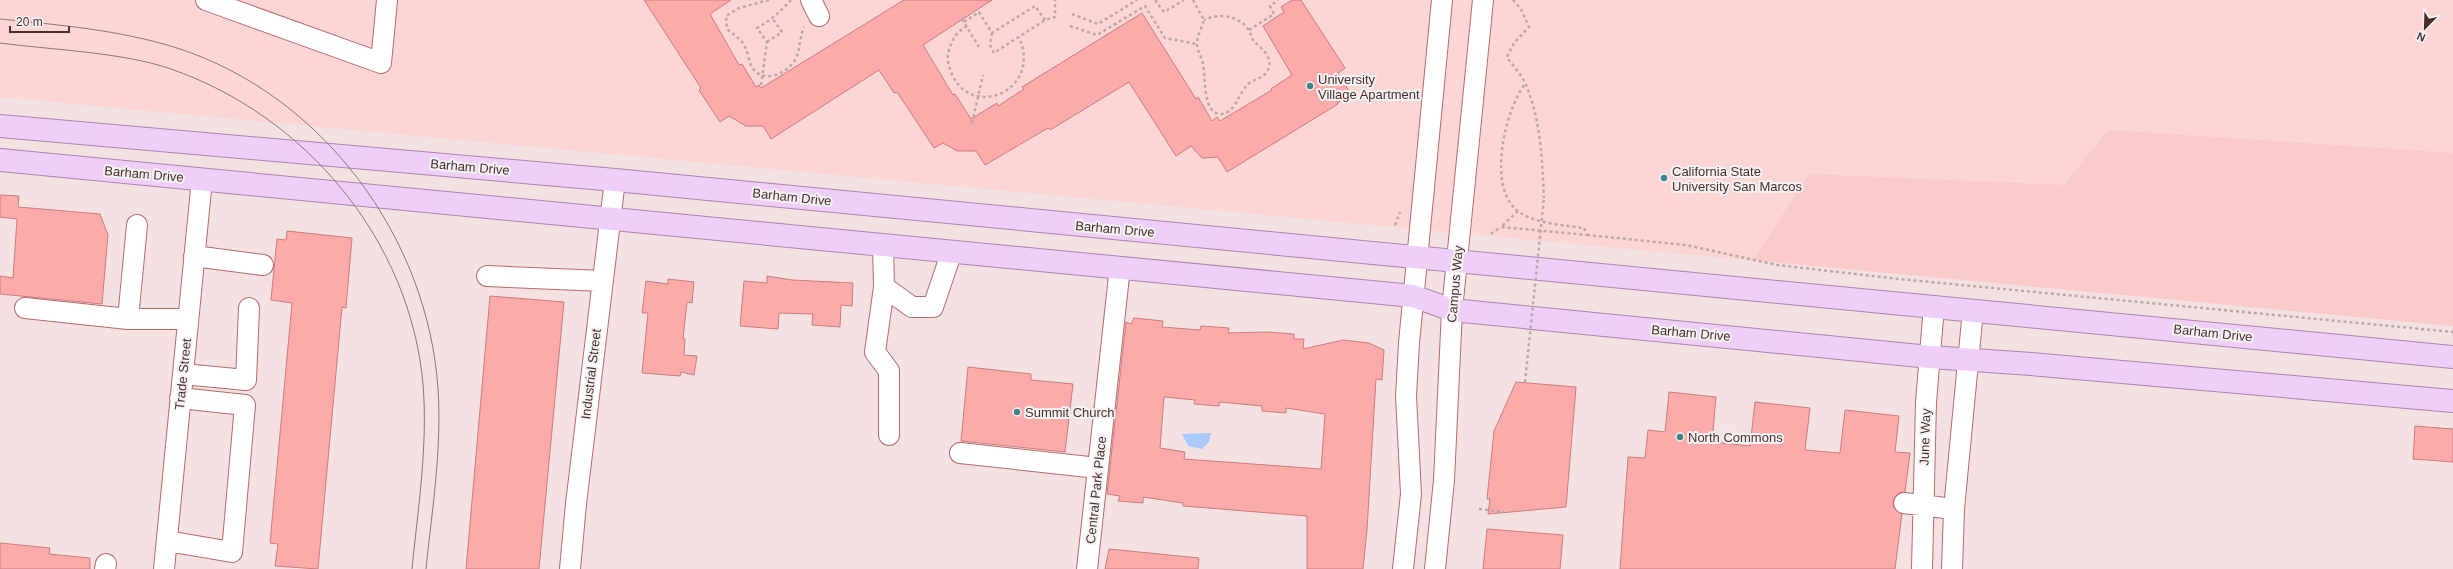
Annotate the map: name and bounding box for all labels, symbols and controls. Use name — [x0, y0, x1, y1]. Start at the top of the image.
scale bar — [10, 8, 69, 34]
north arrow — [2405, 8, 2445, 48]
text: 20 m — [16, 15, 43, 29]
text: N — [2415, 30, 2427, 44]
place label: University Village Apartment — [1318, 72, 1420, 102]
marker: University Village Apartment — [1305, 81, 1315, 91]
street label: Barham Drive — [430, 156, 510, 178]
street label: Barham Drive — [104, 163, 184, 185]
place label: California State University San Marcos — [1672, 164, 1803, 194]
marker: California State University San Marcos — [1659, 173, 1669, 183]
street label: Barham Drive — [752, 185, 832, 209]
street label: Barham Drive — [1075, 218, 1155, 240]
street label: Campus Way — [1444, 244, 1466, 323]
street label: Barham Drive — [2173, 321, 2253, 345]
street label: Barham Drive — [1651, 322, 1731, 344]
street label: Industrial Street — [578, 328, 604, 420]
street label: Trade Street — [172, 337, 194, 410]
place label: Summit Church — [1025, 405, 1115, 420]
marker: Summit Church — [1012, 407, 1022, 417]
street label: June Way — [1917, 408, 1934, 466]
place label: North Commons — [1688, 430, 1783, 445]
marker: North Commons — [1675, 432, 1685, 442]
street label: Central Park Place — [1083, 435, 1109, 545]

